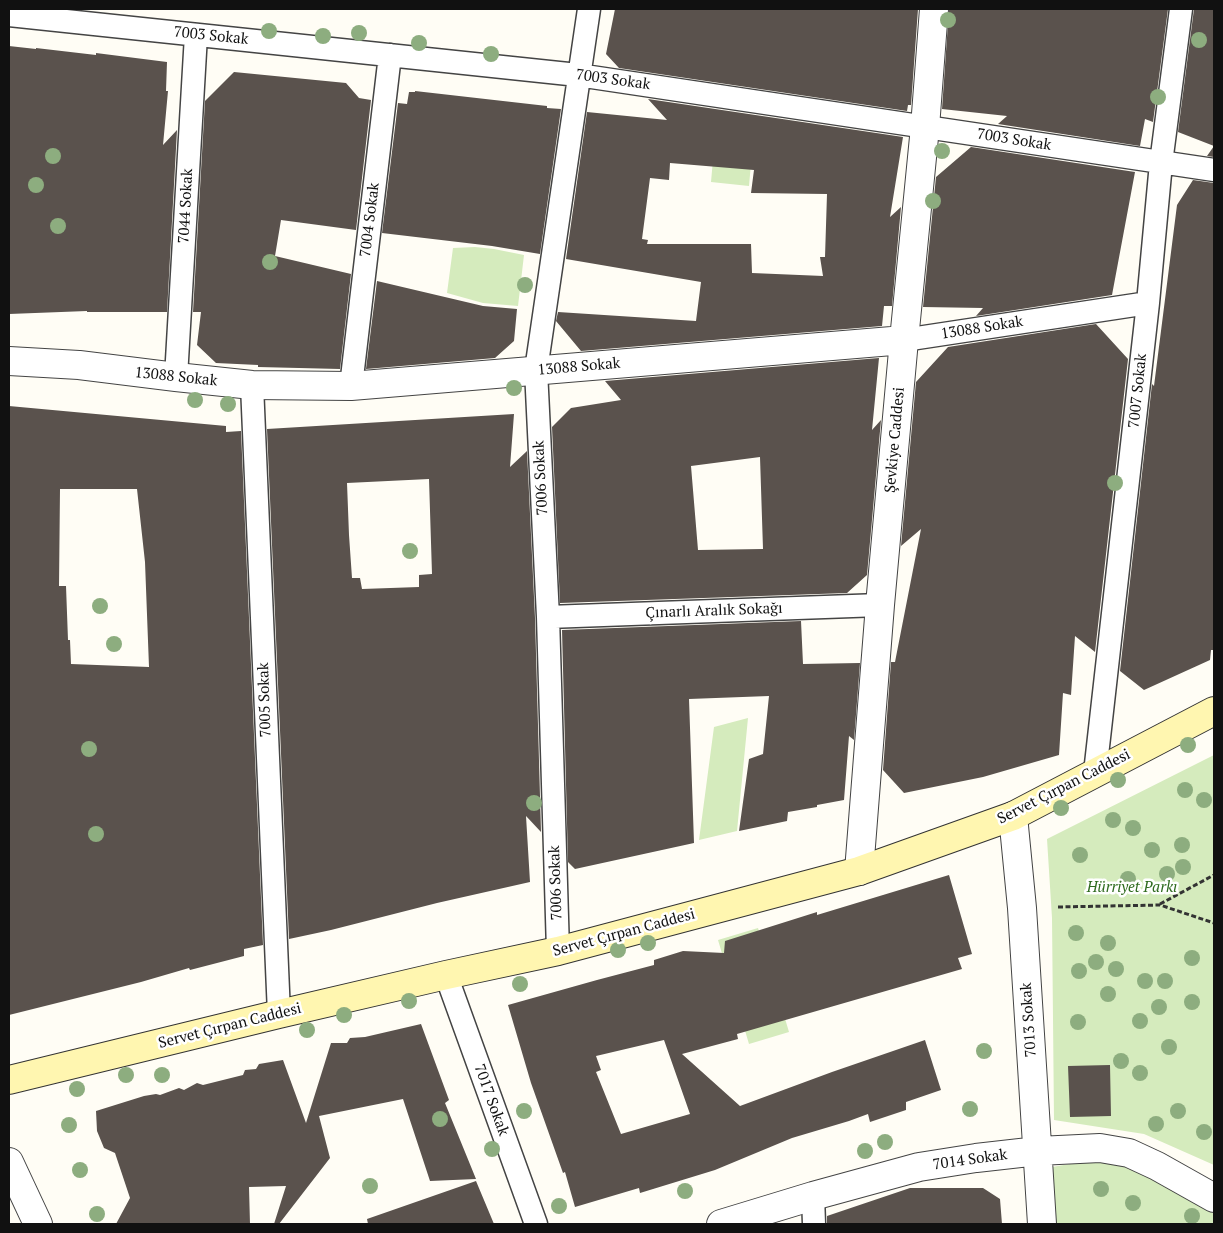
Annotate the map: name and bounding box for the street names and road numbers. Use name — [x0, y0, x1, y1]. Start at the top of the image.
street label: 7003 Sokak — [173, 23, 249, 49]
street label: 7003 Sokak — [575, 66, 651, 94]
street label: 7003 Sokak — [976, 125, 1052, 155]
street label: 7044 Sokak — [175, 168, 197, 244]
street label: 7004 Sokak — [356, 182, 384, 258]
street label: 13088 Sokak — [940, 313, 1024, 343]
street label: 7007 Sokak — [1125, 353, 1151, 429]
street label: 13088 Sokak — [537, 354, 621, 380]
street label: 13088 Sokak — [134, 364, 218, 390]
street label: Şevkiye Caddesi — [881, 386, 909, 494]
street label: 7006 Sokak — [530, 440, 552, 516]
street label: Çınarlı Aralık Sokağı — [645, 600, 783, 622]
street label: 7005 Sokak — [255, 662, 275, 738]
street label: Servet Çırpan Caddesi — [995, 746, 1133, 828]
street label: 7006 Sokak — [546, 845, 566, 921]
street label: Servet Çırpan Caddesi — [551, 905, 697, 961]
street label: 7013 Sokak — [1017, 982, 1041, 1058]
street label: Servet Çırpan Caddesi — [157, 1000, 303, 1052]
street label: 7017 Sokak — [470, 1062, 512, 1138]
street label: 7014 Sokak — [932, 1146, 1008, 1174]

